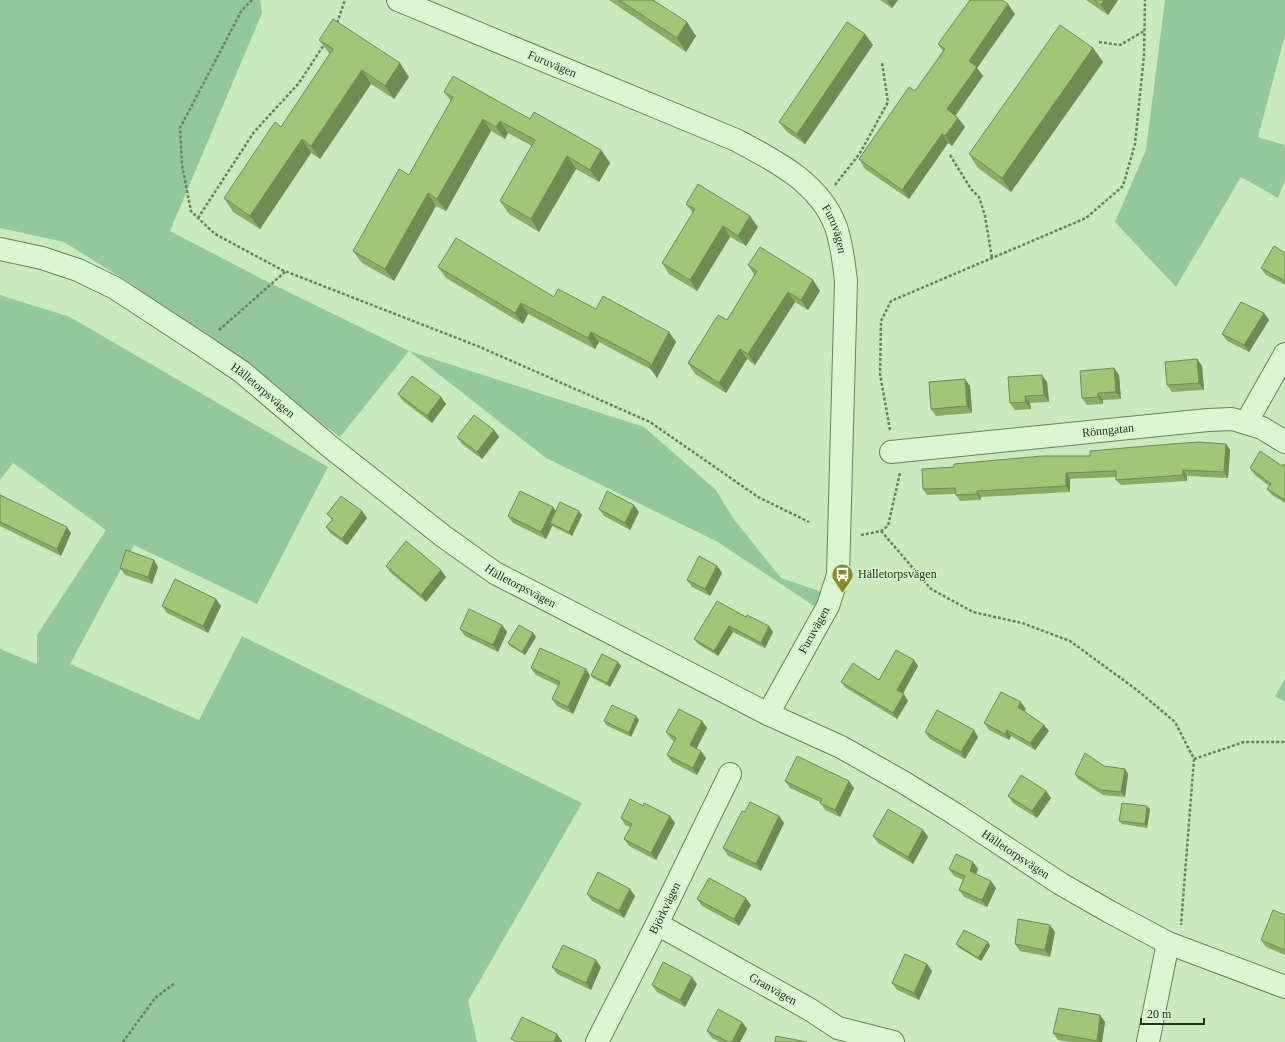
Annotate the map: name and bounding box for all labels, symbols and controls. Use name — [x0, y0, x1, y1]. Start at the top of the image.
street label: Furuvägen — [526, 48, 579, 80]
street label: Furuvägen — [819, 202, 849, 255]
street label: Hälletorpsvägen — [228, 360, 298, 421]
street label: Rönngatan — [1081, 421, 1134, 440]
street label: Hälletorpsvägen — [482, 561, 558, 610]
bus stop icon: Hälletorpsvägen — [830, 561, 856, 594]
place label: Hälletorpsvägen — [858, 567, 937, 581]
street label: Furuvägen — [795, 604, 833, 656]
street label: Hälletorpsvägen — [979, 827, 1052, 882]
street label: Björkvägen — [646, 880, 683, 936]
street label: Granvägen — [747, 970, 799, 1008]
scale bar — [1141, 1000, 1204, 1026]
text: 20 m — [1147, 1007, 1172, 1021]

